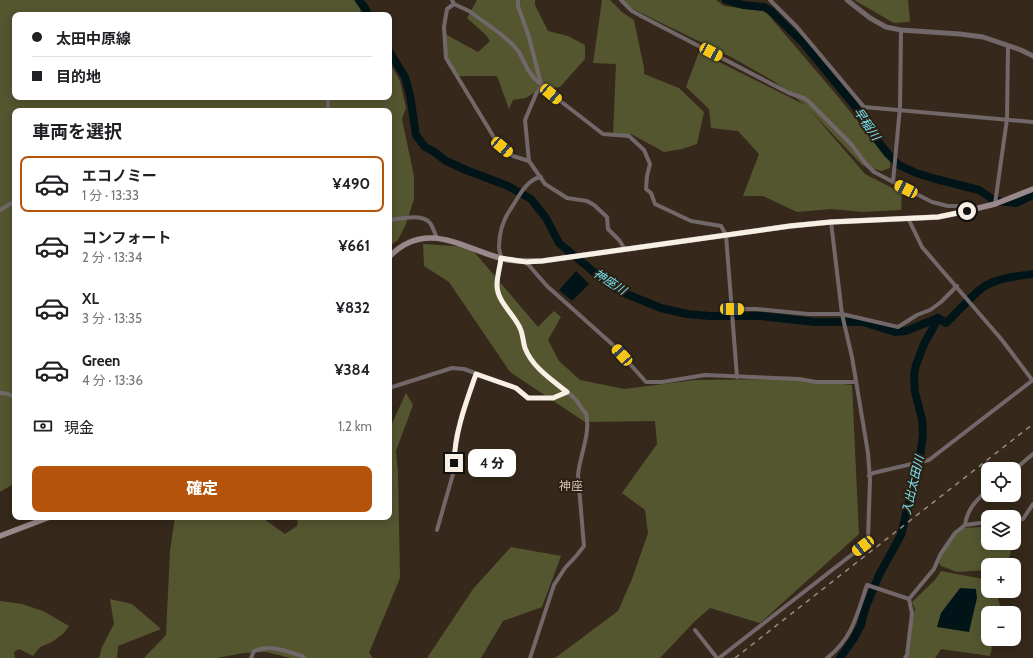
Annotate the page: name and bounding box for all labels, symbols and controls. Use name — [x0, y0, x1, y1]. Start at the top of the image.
text: 太田中原線 — [56, 30, 131, 48]
car — [698, 41, 724, 63]
text: 目的地 — [56, 68, 101, 86]
car — [538, 82, 564, 106]
water label: 早稲川 — [851, 105, 885, 144]
text: 車両を選択 — [32, 121, 122, 143]
car — [489, 135, 515, 159]
icon: car — [34, 166, 70, 202]
text: エコノミー — [82, 167, 157, 185]
text: ¥490 — [333, 175, 370, 193]
car — [893, 178, 919, 200]
text: 1 分 · 13:33 — [82, 187, 139, 203]
route start — [958, 202, 976, 220]
icon: car — [34, 228, 70, 264]
text: コンフォート — [82, 229, 172, 247]
text: ¥661 — [339, 237, 370, 255]
text: 2 分 · 13:34 — [82, 249, 142, 265]
water label: 神座川 — [591, 265, 631, 299]
icon: car — [34, 290, 70, 326]
text: XL — [82, 290, 99, 308]
text: ¥832 — [336, 299, 370, 317]
car — [720, 303, 744, 315]
text: 3 分 · 13:35 — [82, 310, 142, 326]
car — [610, 342, 634, 368]
icon: car — [34, 352, 70, 388]
text: Green — [82, 352, 120, 370]
text: ¥384 — [334, 361, 370, 379]
text: 4 分 · 13:36 — [82, 372, 143, 388]
icon: cash — [32, 415, 54, 437]
text: 1.2 km — [338, 418, 372, 434]
text: 現金 — [64, 419, 94, 437]
callout: 4 分 — [468, 449, 516, 477]
water label: 入出太田川 — [898, 452, 927, 516]
route end — [445, 454, 463, 472]
text: 4 分 — [480, 455, 504, 471]
map controls — [981, 462, 1021, 646]
button: locate — [981, 462, 1021, 502]
button: 確定 — [32, 466, 372, 512]
district label: 神座 — [559, 478, 583, 493]
button: layers — [981, 510, 1021, 550]
car — [850, 534, 876, 558]
button: + — [981, 558, 1021, 598]
button: − — [981, 606, 1021, 646]

